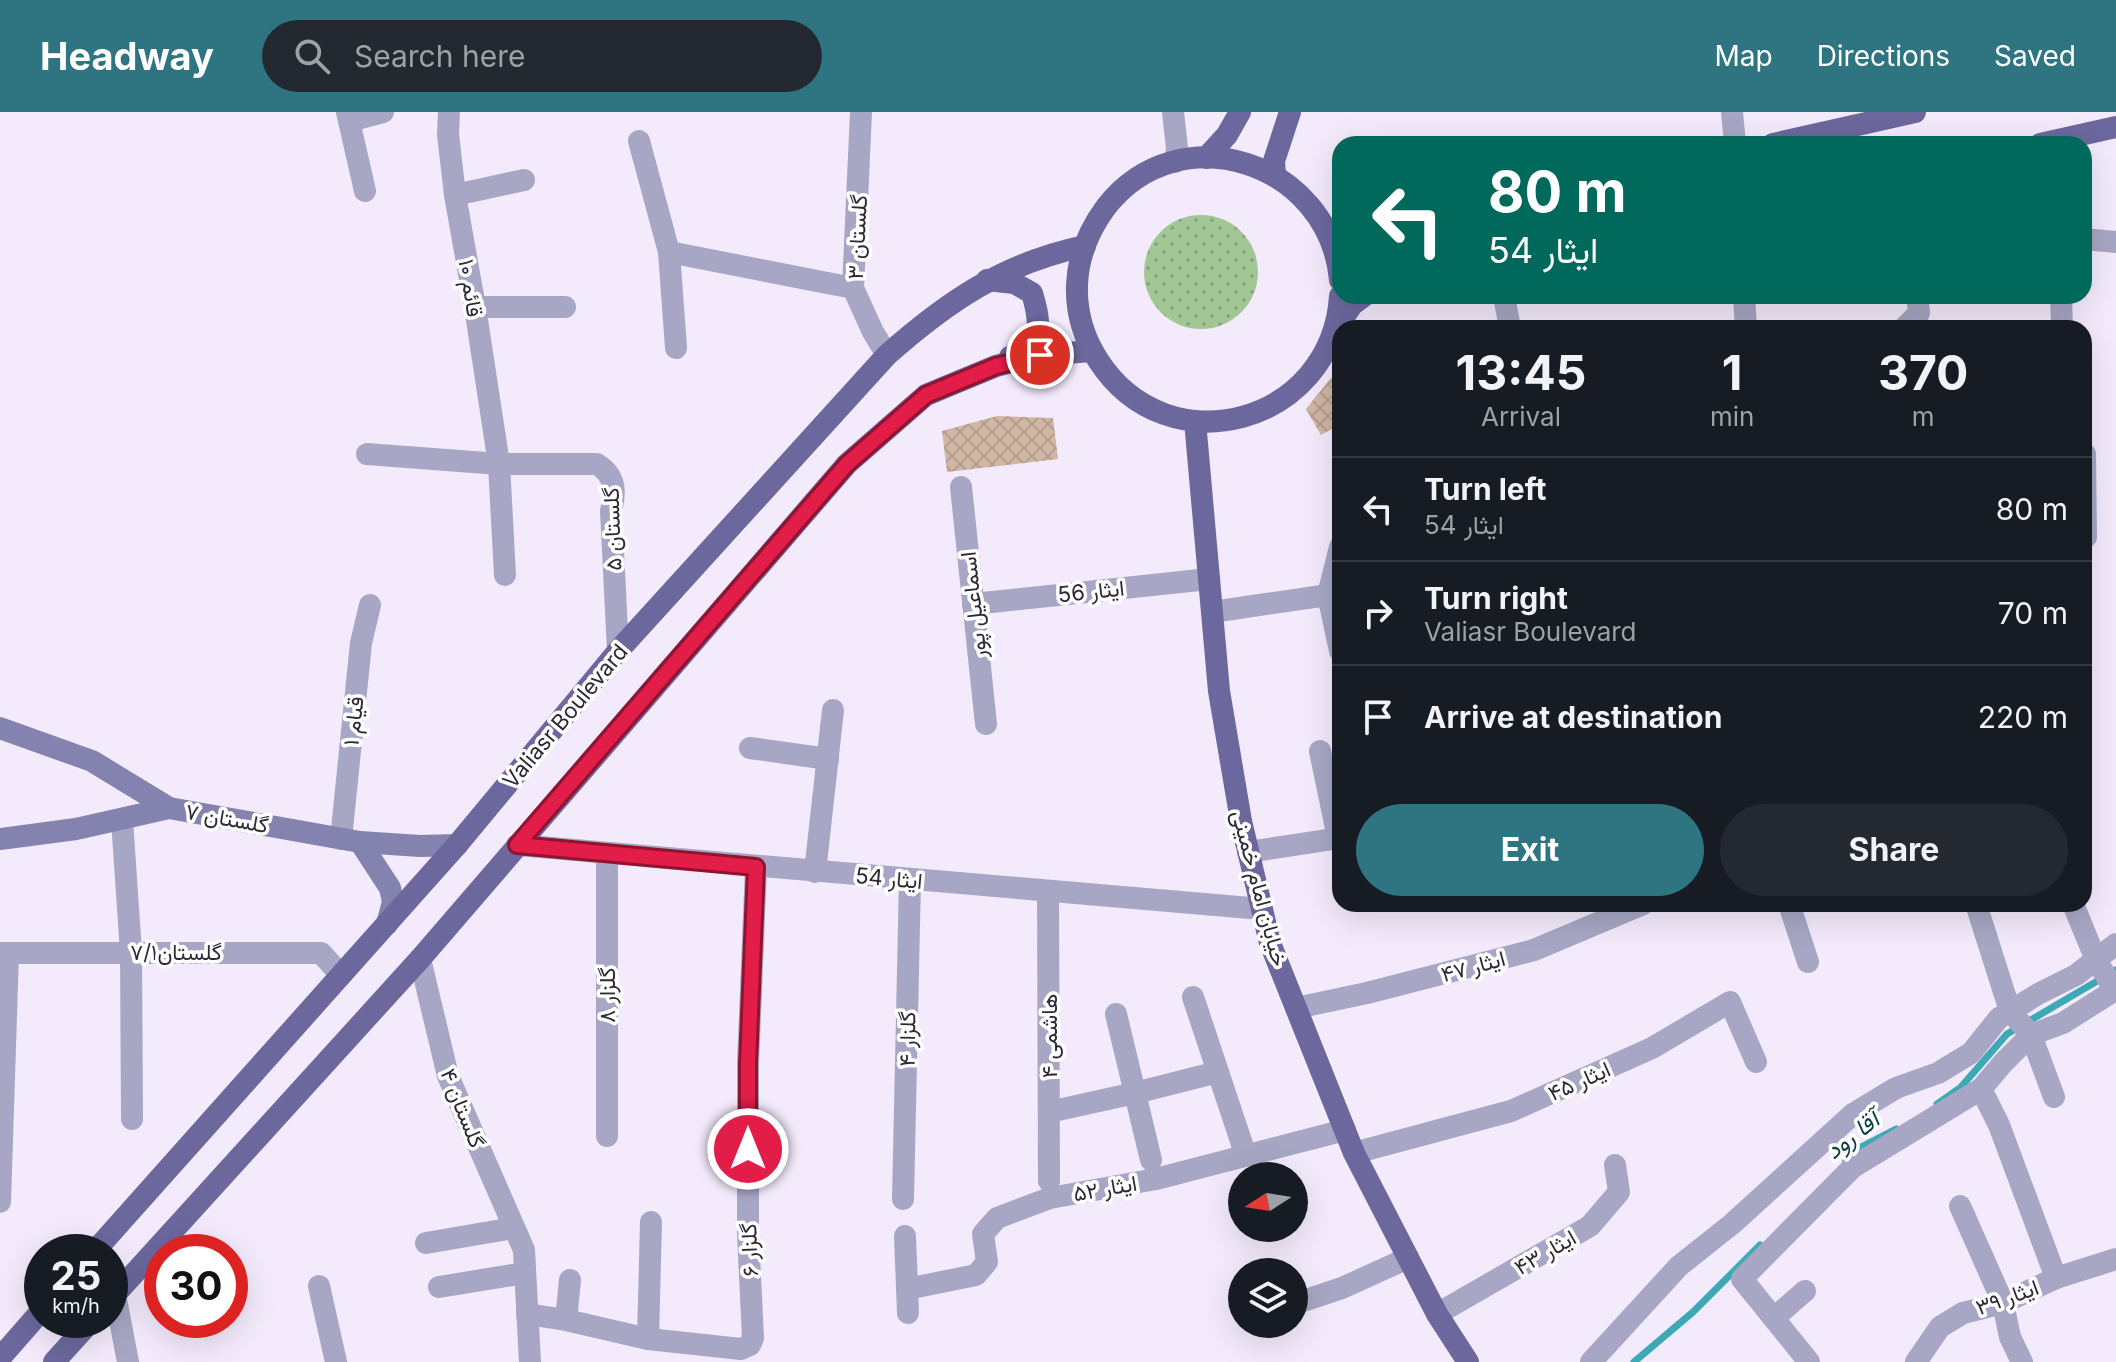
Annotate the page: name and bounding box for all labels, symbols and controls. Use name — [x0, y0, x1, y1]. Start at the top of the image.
search box — [262, 20, 822, 92]
text: Headway — [40, 33, 214, 79]
icon: search — [290, 34, 334, 78]
text: Search here — [354, 38, 525, 74]
text: Map — [1714, 39, 1773, 73]
text: Directions — [1817, 39, 1950, 73]
text: Saved — [1994, 39, 2076, 73]
text: 80 m — [1488, 158, 1627, 226]
icon: left — [1356, 168, 1460, 272]
street label: گلستان ۳ — [842, 194, 872, 280]
text: ایثار 54 — [1488, 228, 1598, 272]
street label: قائم ۱۰ — [452, 257, 488, 319]
pin — [1006, 321, 1074, 389]
icon: arrive — [1018, 333, 1062, 377]
text: 13:45 — [1456, 343, 1586, 402]
text: 1 — [1722, 343, 1743, 402]
text: 370 — [1878, 343, 1968, 402]
text: Arrival — [1481, 401, 1561, 432]
text: min — [1710, 401, 1754, 432]
text: m — [1912, 401, 1935, 432]
text: Turn left — [1424, 471, 1546, 507]
street label: گلستان ۵ — [598, 487, 626, 571]
icon: left — [1356, 487, 1400, 531]
text: 80 m — [1996, 491, 2068, 527]
text: ایثار 54 — [1424, 509, 1504, 540]
street label: اسماعیل پور — [954, 550, 994, 661]
street label: ایثار 56 — [1056, 575, 1126, 608]
text: Turn right — [1424, 580, 1568, 616]
icon: right — [1356, 591, 1400, 635]
text: 70 m — [1998, 595, 2068, 631]
text: Valiasr Boulevard — [1424, 616, 1637, 647]
street label: Valiasr Boulevard — [497, 639, 633, 793]
street label: قیام ۱ — [337, 695, 371, 747]
icon: arrive — [1356, 695, 1400, 739]
text: Arrive at destination — [1424, 699, 1722, 735]
text: 220 m — [1978, 699, 2068, 735]
street label: گلستان ۷ — [184, 798, 271, 838]
button: Exit — [1356, 804, 1704, 896]
button: Share — [1720, 804, 2068, 896]
street label: خیابان امام خمینی — [1225, 807, 1293, 969]
street label: ایثار 54 — [854, 862, 924, 895]
street label: گلستان۷/۱ — [130, 939, 222, 965]
street label: ایثار ۴۷ — [1438, 945, 1508, 988]
street label: گلزار ۸ — [594, 967, 621, 1023]
street label: هاشمی ۴ — [1036, 994, 1063, 1078]
street label: گلزار ۴ — [894, 1011, 921, 1067]
street label: ایثار ۴۵ — [1544, 1056, 1615, 1107]
street label: گلستان ۴ — [435, 1065, 491, 1152]
water label: آقا رود — [1819, 1101, 1890, 1166]
position arrow — [706, 1107, 790, 1191]
north arrow — [1228, 1162, 1308, 1242]
map controls — [1228, 1162, 1308, 1338]
street label: ایثار ۵۲ — [1071, 1170, 1139, 1207]
street label: گلزار ۶ — [735, 1223, 764, 1277]
street label: ایثار ۴۳ — [1510, 1224, 1581, 1281]
speed limit sign: 30 — [144, 1234, 248, 1338]
text: 25 — [51, 1251, 101, 1300]
button: layers — [1228, 1258, 1308, 1338]
street label: ایثار ۳۹ — [1972, 1274, 2042, 1321]
text: km/h — [52, 1294, 100, 1318]

